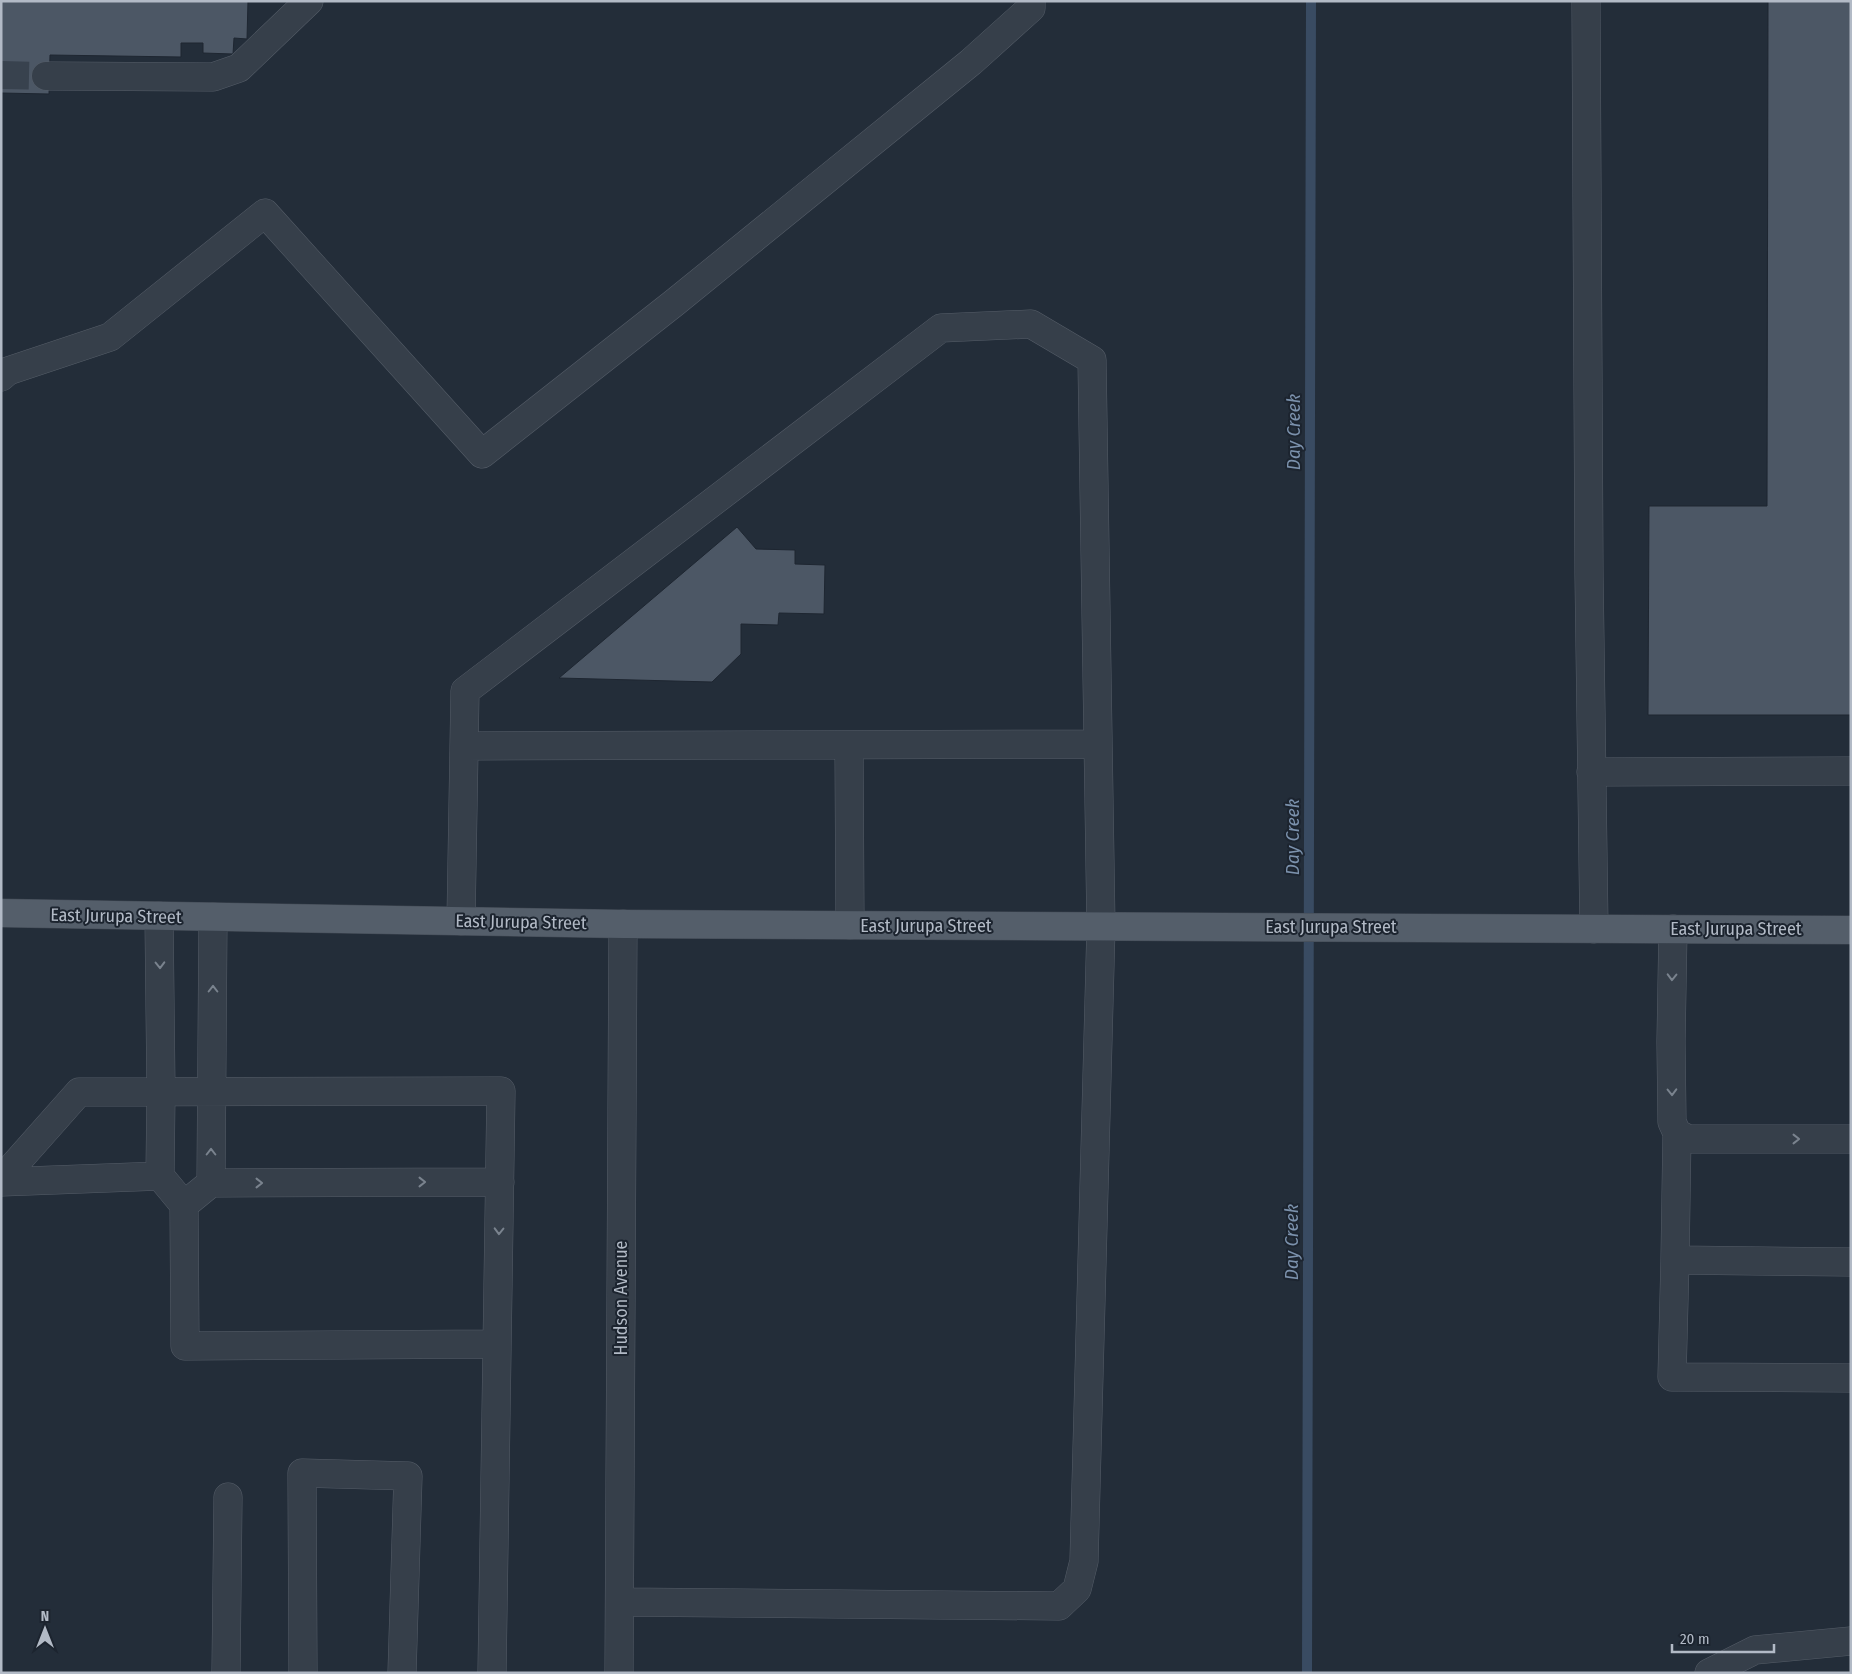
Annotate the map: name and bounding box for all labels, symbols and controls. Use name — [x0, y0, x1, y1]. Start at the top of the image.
water label: Day Creek — [1282, 394, 1305, 470]
water label: Day Creek — [1281, 799, 1304, 875]
street label: East Jurupa Street — [50, 904, 182, 928]
street label: East Jurupa Street — [455, 910, 587, 934]
street label: East Jurupa Street — [860, 915, 992, 937]
street label: East Jurupa Street — [1265, 916, 1397, 938]
street label: East Jurupa Street — [1670, 918, 1802, 940]
one-way arrow — [155, 962, 165, 969]
one-way arrow — [1667, 974, 1677, 982]
one-way arrow — [208, 985, 218, 992]
one-way arrow — [1667, 1088, 1677, 1096]
one-way arrow — [1792, 1134, 1800, 1144]
one-way arrow — [206, 1147, 216, 1155]
one-way arrow — [418, 1177, 426, 1187]
one-way arrow — [256, 1178, 264, 1188]
water label: Day Creek — [1280, 1204, 1303, 1280]
one-way arrow — [494, 1227, 504, 1235]
street label: Hudson Avenue — [610, 1240, 632, 1355]
north arrow — [20, 1604, 70, 1654]
text: N — [41, 1608, 49, 1625]
scale bar — [1672, 1622, 1774, 1654]
text: 20 m — [1680, 1630, 1710, 1648]

